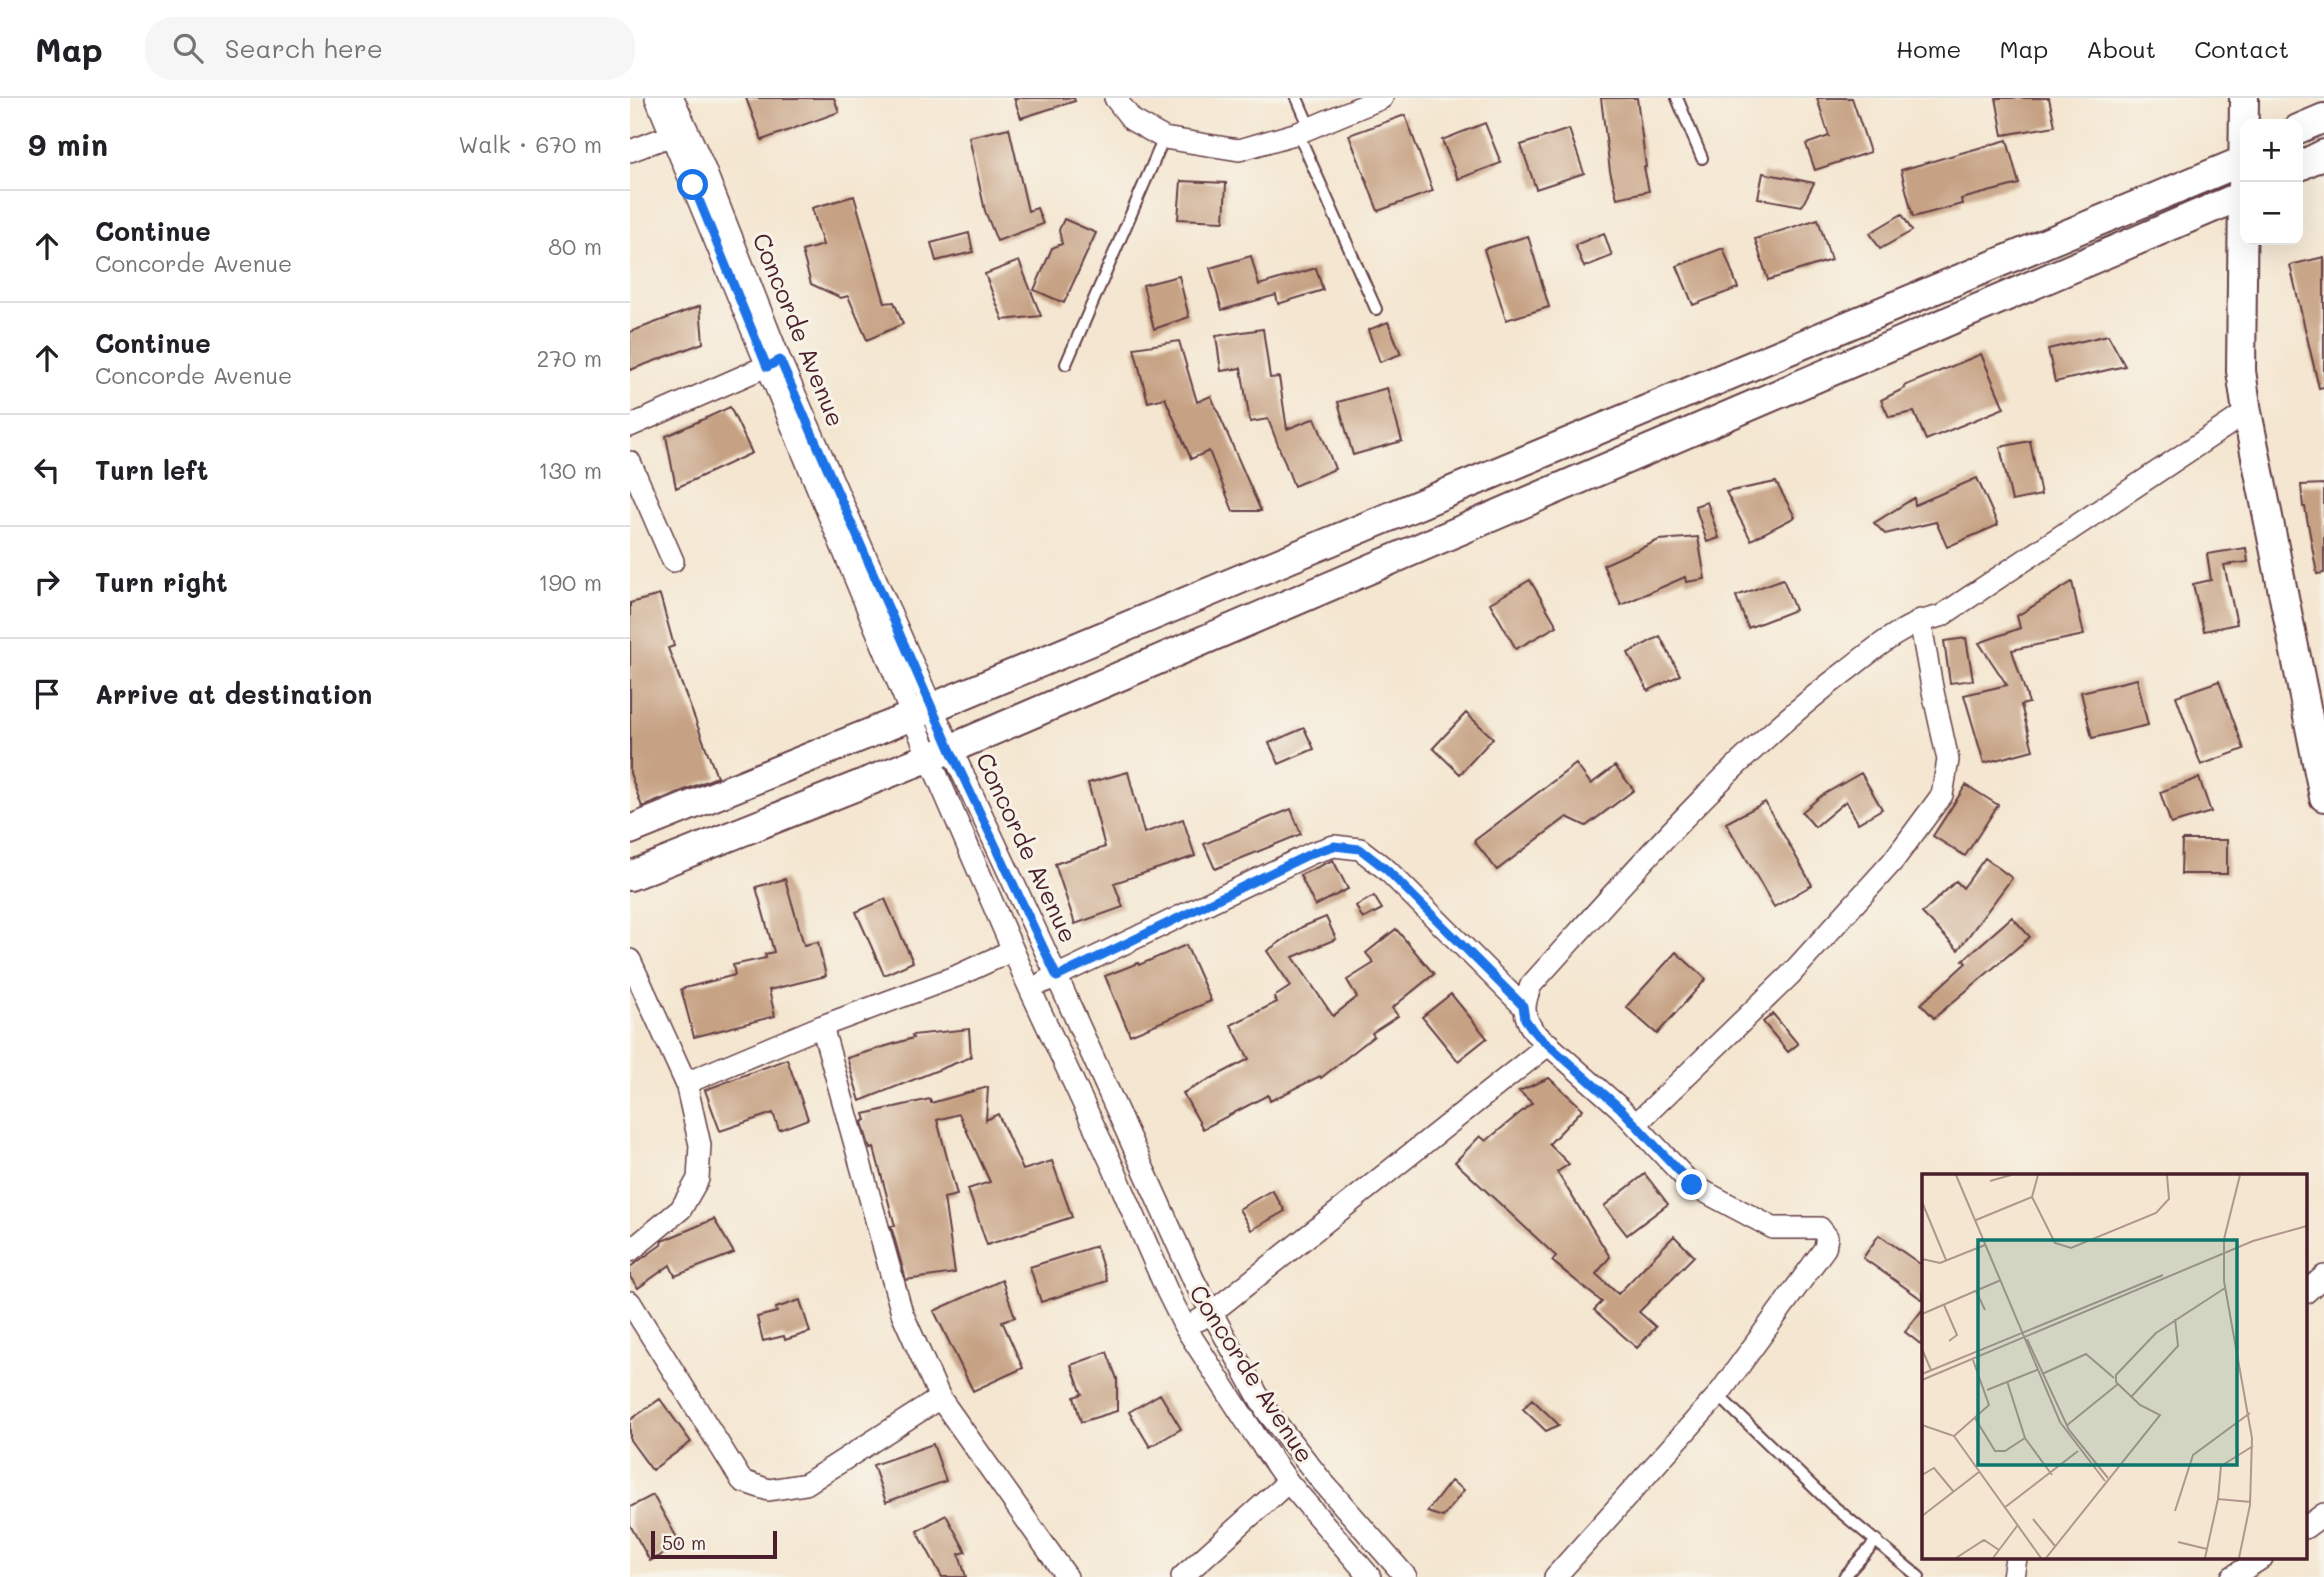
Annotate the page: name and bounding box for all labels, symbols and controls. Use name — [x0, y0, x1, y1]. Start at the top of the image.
search box — [145, 17, 635, 80]
text: Map — [35, 27, 103, 70]
icon: search — [169, 29, 207, 67]
text: Search here — [225, 31, 383, 65]
text: Home — [1896, 33, 1961, 64]
text: Map — [1999, 33, 2048, 64]
text: About — [2086, 33, 2156, 64]
text: Contact — [2194, 33, 2289, 64]
map controls — [2240, 119, 2303, 245]
button: + — [2240, 119, 2303, 182]
text: 9 min — [28, 124, 108, 164]
text: Walk · 670 m — [458, 129, 602, 159]
route start — [677, 169, 708, 200]
button: − — [2240, 182, 2303, 245]
text: Continue — [95, 214, 211, 248]
icon: ahead — [28, 227, 66, 265]
street label: Concorde Avenue — [746, 228, 852, 431]
text: 80 m — [548, 231, 602, 261]
text: Concorde Avenue — [95, 248, 292, 278]
text: Continue — [95, 326, 211, 360]
icon: ahead — [28, 339, 66, 377]
text: 270 m — [537, 343, 602, 373]
text: Concorde Avenue — [95, 360, 292, 390]
icon: left — [28, 451, 66, 489]
text: Turn left — [95, 453, 208, 487]
text: 130 m — [538, 455, 602, 485]
icon: right — [28, 563, 66, 601]
text: Turn right — [95, 565, 228, 599]
text: 190 m — [538, 567, 602, 597]
icon: arrive — [28, 675, 66, 713]
text: Arrive at destination — [95, 677, 372, 711]
street label: Concorde Avenue — [970, 748, 1085, 947]
route end — [1676, 1169, 1707, 1200]
inset map — [1922, 1174, 2306, 1560]
street label: Concorde Avenue — [1183, 1278, 1321, 1468]
scale bar — [651, 1528, 777, 1560]
text: 50 m — [662, 1530, 706, 1555]

